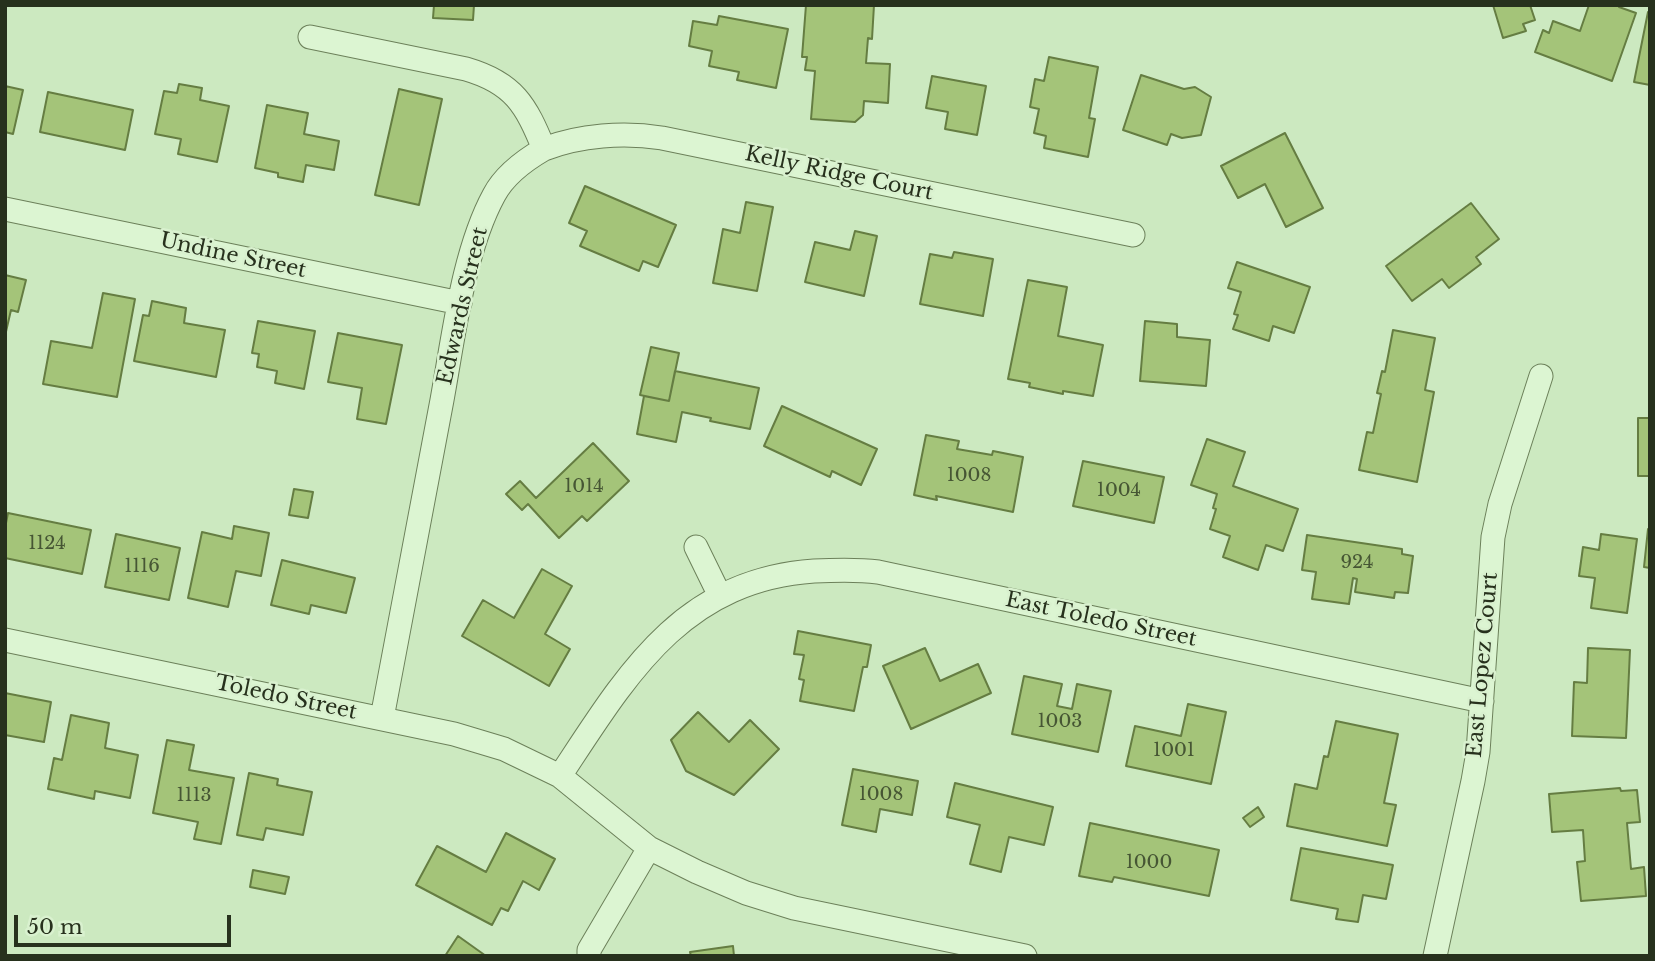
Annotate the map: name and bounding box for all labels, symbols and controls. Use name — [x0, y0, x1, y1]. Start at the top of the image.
street label: Kelly Ridge Court — [743, 142, 935, 206]
street label: Edwards Street — [433, 225, 493, 387]
street label: Undine Street — [158, 228, 308, 284]
house number: 1008 — [947, 465, 991, 487]
house number: 1014 — [564, 476, 604, 498]
house number: 1004 — [1097, 480, 1141, 502]
house number: 1124 — [28, 533, 66, 555]
house number: 924 — [1340, 552, 1374, 574]
house number: 1116 — [124, 556, 160, 578]
street label: East Lopez Court — [1462, 571, 1504, 759]
street label: East Toledo Street — [1003, 587, 1199, 653]
street label: Toledo Street — [213, 671, 359, 725]
house number: 1003 — [1038, 711, 1082, 733]
house number: 1001 — [1153, 740, 1195, 762]
house number: 1008 — [859, 784, 903, 806]
house number: 1113 — [176, 785, 212, 807]
house number: 1000 — [1126, 852, 1172, 874]
scale bar — [18, 902, 234, 946]
text: 50 m — [27, 914, 82, 940]

